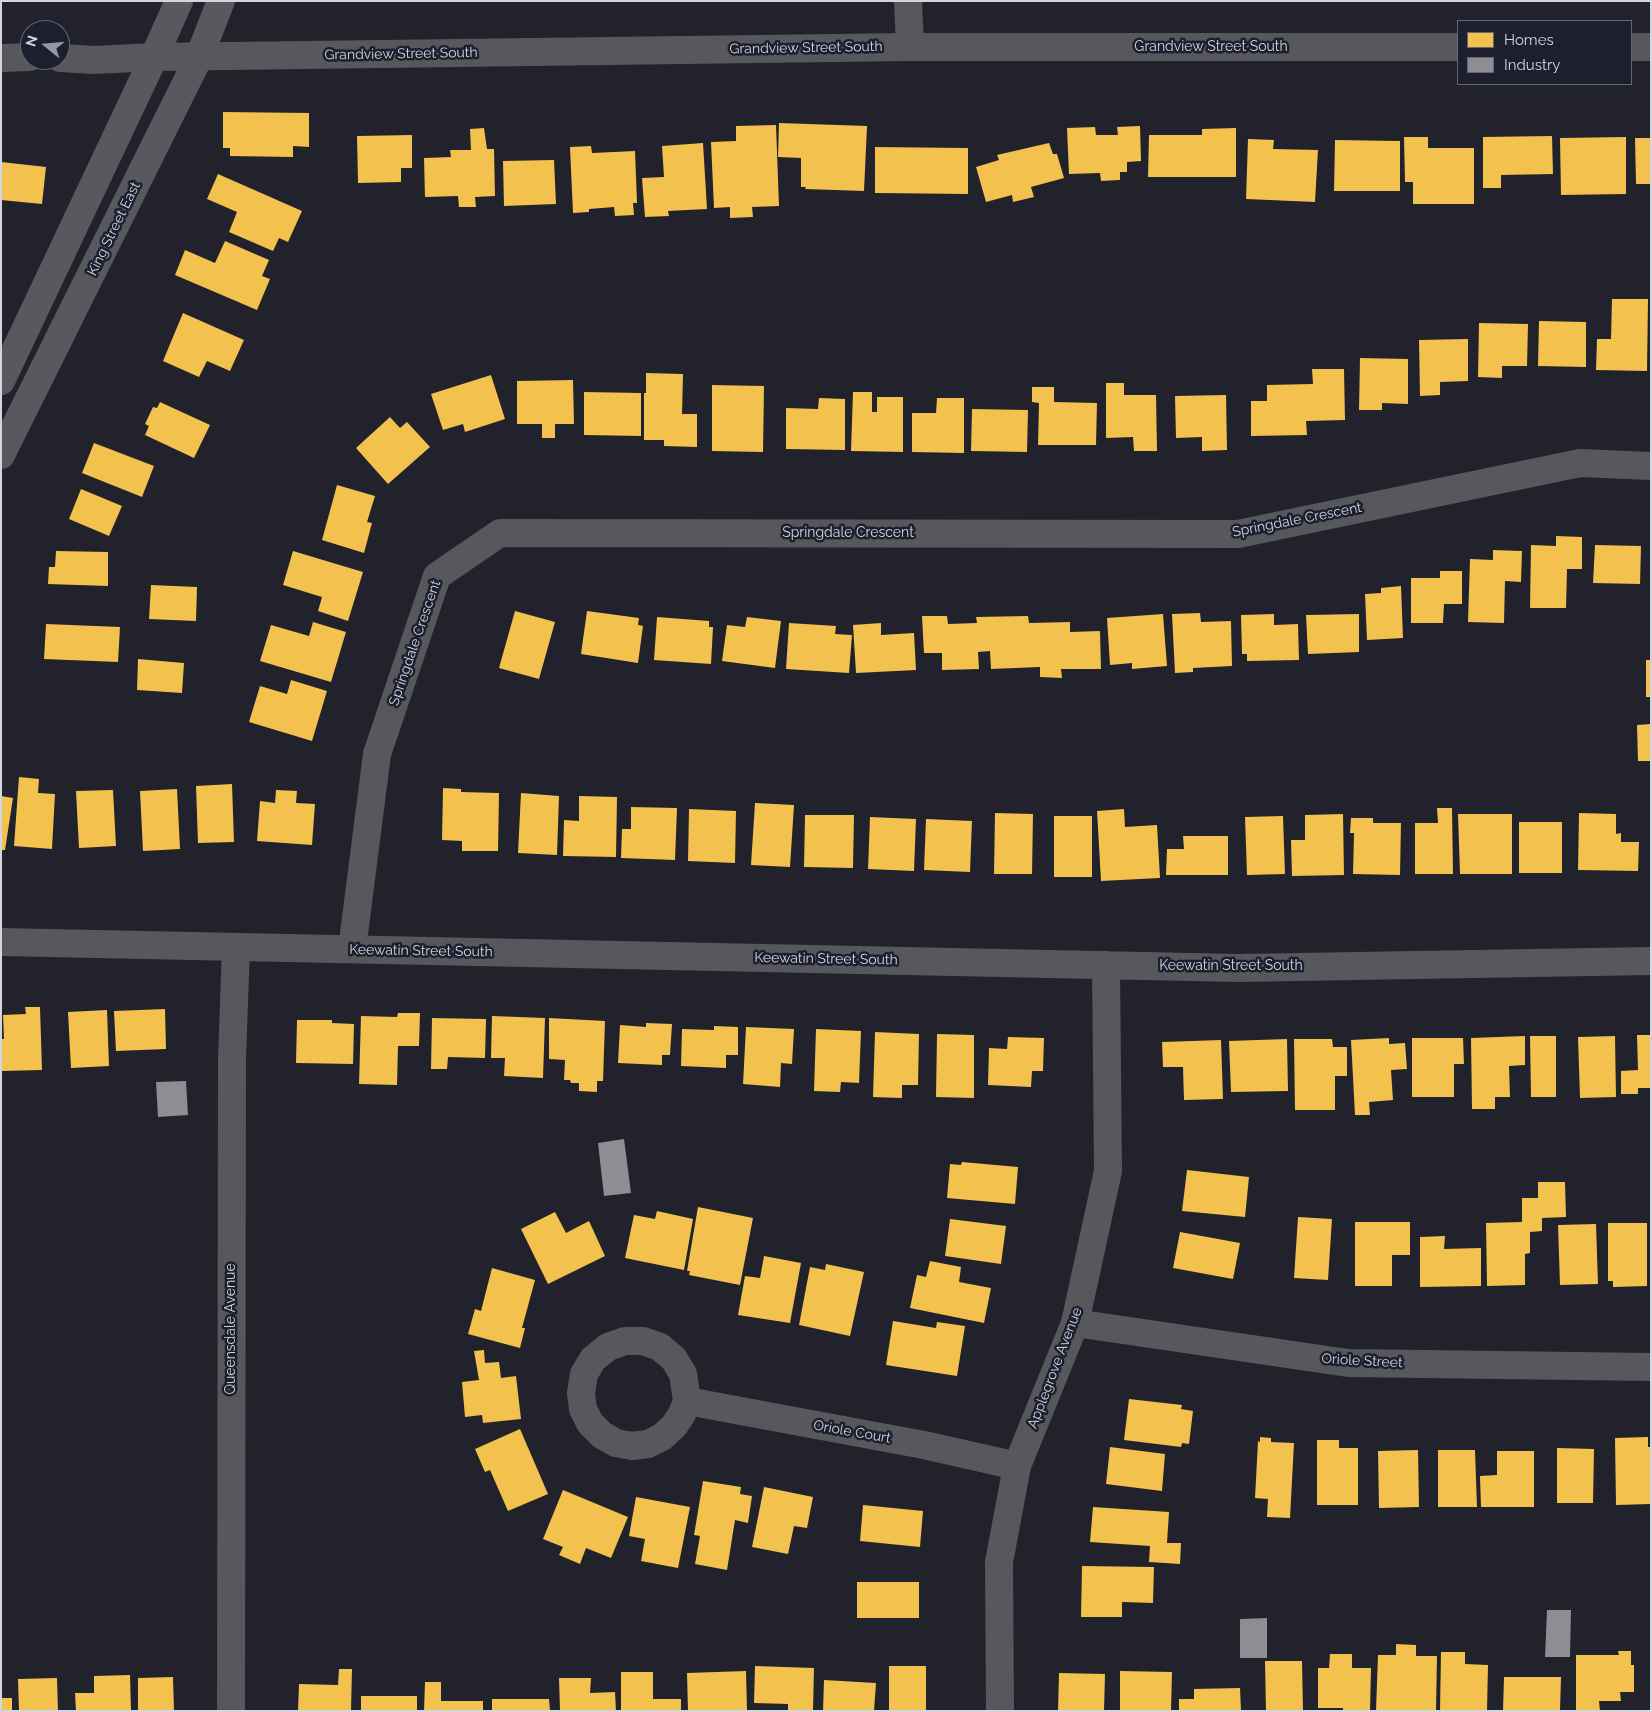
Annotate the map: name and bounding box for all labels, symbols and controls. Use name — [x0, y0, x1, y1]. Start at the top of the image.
north arrow — [20, 20, 70, 70]
legend — [1457, 20, 1632, 85]
text: Homes — [1504, 31, 1554, 49]
text: N — [22, 33, 41, 48]
street label: Grandview Street South — [729, 38, 883, 58]
street label: Grandview Street South — [1134, 39, 1288, 55]
street label: Grandview Street South — [324, 44, 478, 64]
text: Industry — [1504, 56, 1560, 74]
street label: King Street East — [84, 179, 144, 279]
street label: Springdale Crescent — [1231, 499, 1363, 541]
street label: Springdale Crescent — [782, 525, 914, 541]
street label: Springdale Crescent — [386, 578, 444, 708]
street label: Keewatin Street South — [349, 941, 493, 961]
street label: Keewatin Street South — [754, 949, 898, 969]
street label: Keewatin Street South — [1159, 958, 1303, 974]
street label: Queensdale Avenue — [223, 1263, 239, 1395]
street label: Applegrove Avenue — [1024, 1305, 1086, 1431]
street label: Oriole Street — [1321, 1350, 1403, 1372]
street label: Oriole Court — [812, 1417, 892, 1447]

